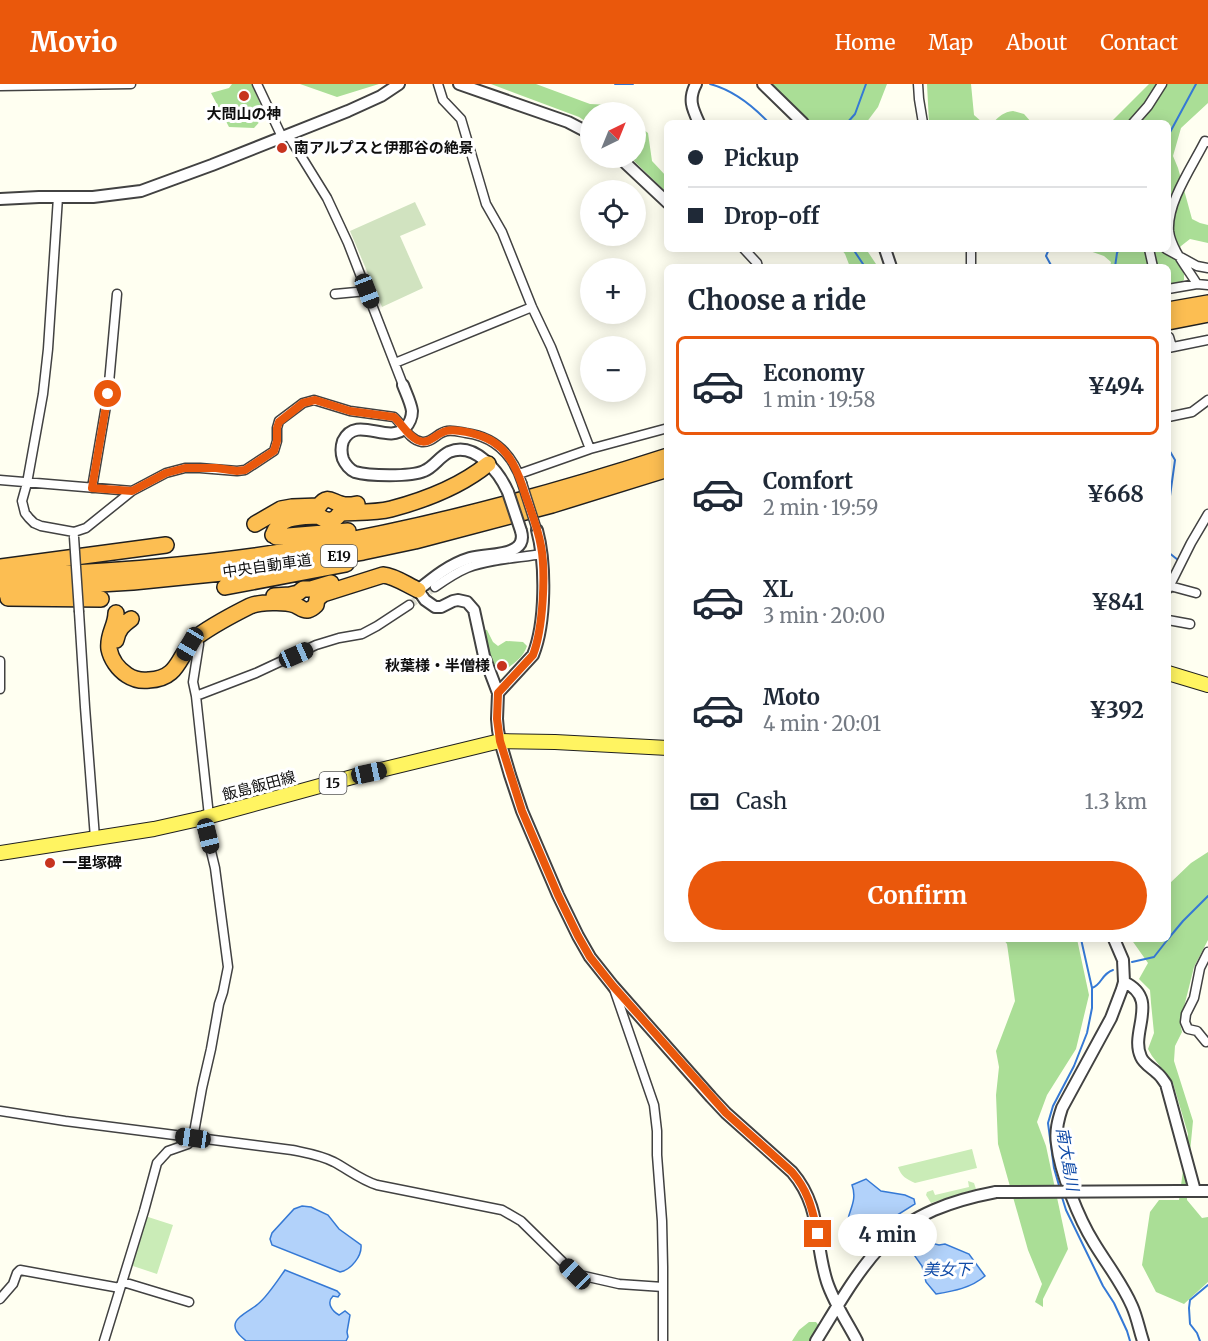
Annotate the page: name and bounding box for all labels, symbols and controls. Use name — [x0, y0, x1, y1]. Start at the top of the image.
text: Movio — [30, 24, 117, 60]
text: Home — [835, 29, 895, 56]
text: Map — [928, 29, 973, 56]
text: About — [1006, 29, 1067, 56]
text: Contact — [1100, 29, 1178, 56]
marker: 大問山の神 — [237, 89, 251, 103]
north arrow — [580, 102, 646, 168]
map controls — [580, 102, 646, 402]
place label: 大問山の神 — [206, 104, 282, 123]
place label: 南アルプスと伊那谷の絶景 — [294, 138, 474, 157]
marker: 南アルプスと伊那谷の絶景 — [275, 141, 289, 155]
text: Pickup — [724, 144, 799, 172]
button: locate — [580, 180, 646, 246]
text: Drop-off — [724, 202, 819, 230]
button: + — [580, 258, 646, 324]
car — [352, 271, 382, 311]
text: Choose a ride — [688, 283, 866, 317]
button: − — [580, 336, 646, 402]
icon: car — [691, 359, 745, 413]
text: Economy — [763, 359, 864, 387]
text: ¥494 — [1088, 372, 1144, 400]
route start — [94, 380, 121, 407]
text: 1 min · 19:58 — [763, 387, 875, 412]
icon: car — [691, 467, 745, 521]
text: Comfort — [763, 467, 853, 495]
text: ¥668 — [1087, 480, 1144, 508]
text: 2 min · 19:59 — [763, 495, 878, 520]
road number: E19 — [321, 545, 357, 567]
street label: 中央自動車道 — [221, 550, 313, 581]
icon: car — [691, 575, 745, 629]
text: XL — [763, 575, 793, 603]
text: ¥841 — [1091, 588, 1144, 616]
text: 3 min · 20:00 — [763, 603, 885, 628]
car — [173, 624, 207, 664]
car — [276, 639, 316, 671]
place label: 秋葉様・半僧様 — [385, 656, 490, 675]
marker: 秋葉様・半僧様 — [495, 659, 509, 673]
icon: car — [691, 683, 745, 737]
text: Moto — [763, 683, 820, 711]
text: ¥392 — [1089, 696, 1144, 724]
text: 4 min · 20:01 — [763, 711, 881, 736]
car — [350, 760, 388, 786]
street label: 飯島飯田線 — [220, 767, 298, 804]
road number: 15 — [320, 772, 346, 794]
icon: cash — [688, 785, 721, 818]
text: Cash — [736, 787, 787, 815]
text: 1.3 km — [1085, 789, 1147, 814]
car — [195, 816, 221, 856]
place label: 一里塚碑 — [62, 853, 122, 872]
marker: 一里塚碑 — [43, 856, 57, 870]
button: Confirm — [688, 861, 1147, 930]
water label: 南大島川 — [1053, 1126, 1084, 1194]
car — [174, 1127, 212, 1149]
callout: 4 min — [839, 1213, 938, 1255]
route end — [804, 1220, 831, 1247]
text: 4 min — [859, 1222, 916, 1247]
car — [556, 1255, 594, 1293]
water label: 美女下 — [923, 1259, 974, 1279]

